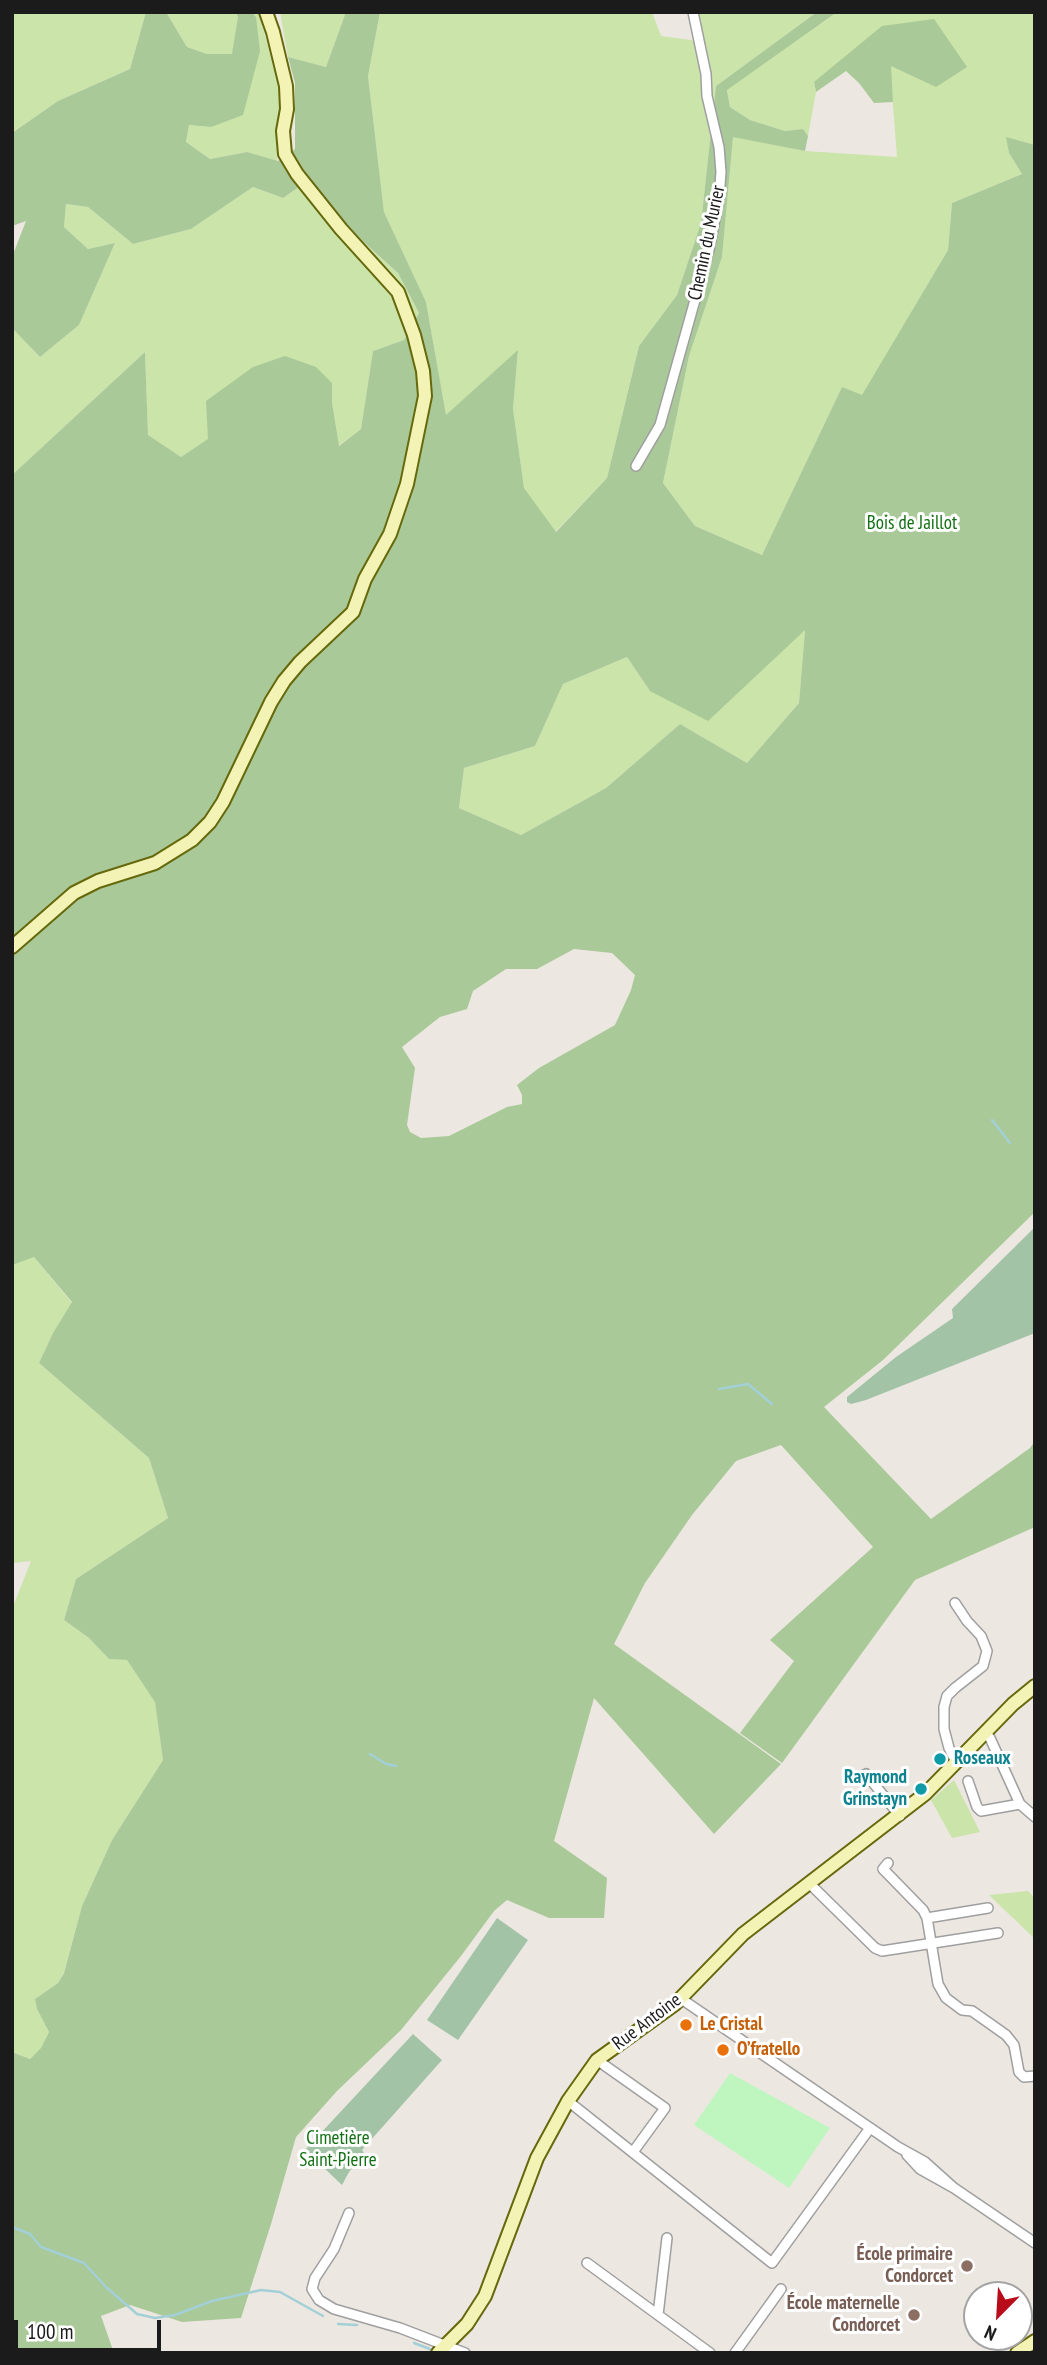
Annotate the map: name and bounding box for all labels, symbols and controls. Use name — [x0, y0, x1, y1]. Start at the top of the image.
street label: Chemin du Murier — [684, 183, 730, 303]
park label: Bois de Jaillot — [867, 513, 957, 535]
place label: Roseaux — [954, 1748, 1011, 1770]
marker: Roseaux — [932, 1751, 948, 1767]
place label: Raymond Grinstayn — [843, 1767, 907, 1811]
marker: Raymond Grinstayn — [913, 1781, 929, 1797]
street label: Rue Antoine — [608, 1989, 686, 2055]
place label: Le Cristal — [700, 2014, 763, 2036]
marker: Le Cristal — [678, 2017, 694, 2033]
place label: O’fratello — [737, 2039, 800, 2061]
marker: O’fratello — [715, 2042, 731, 2058]
park label: Cimetière Saint-Pierre — [299, 2128, 377, 2172]
place label: École primaire Condorcet — [857, 2244, 953, 2288]
marker: École primaire Condorcet — [959, 2258, 975, 2274]
north arrow — [963, 2281, 1033, 2351]
place label: École maternelle Condorcet — [787, 2293, 900, 2337]
scale bar — [18, 2306, 164, 2350]
marker: École maternelle Condorcet — [906, 2307, 922, 2323]
text: 100 m — [27, 2318, 73, 2345]
text: N — [981, 2320, 1000, 2346]

